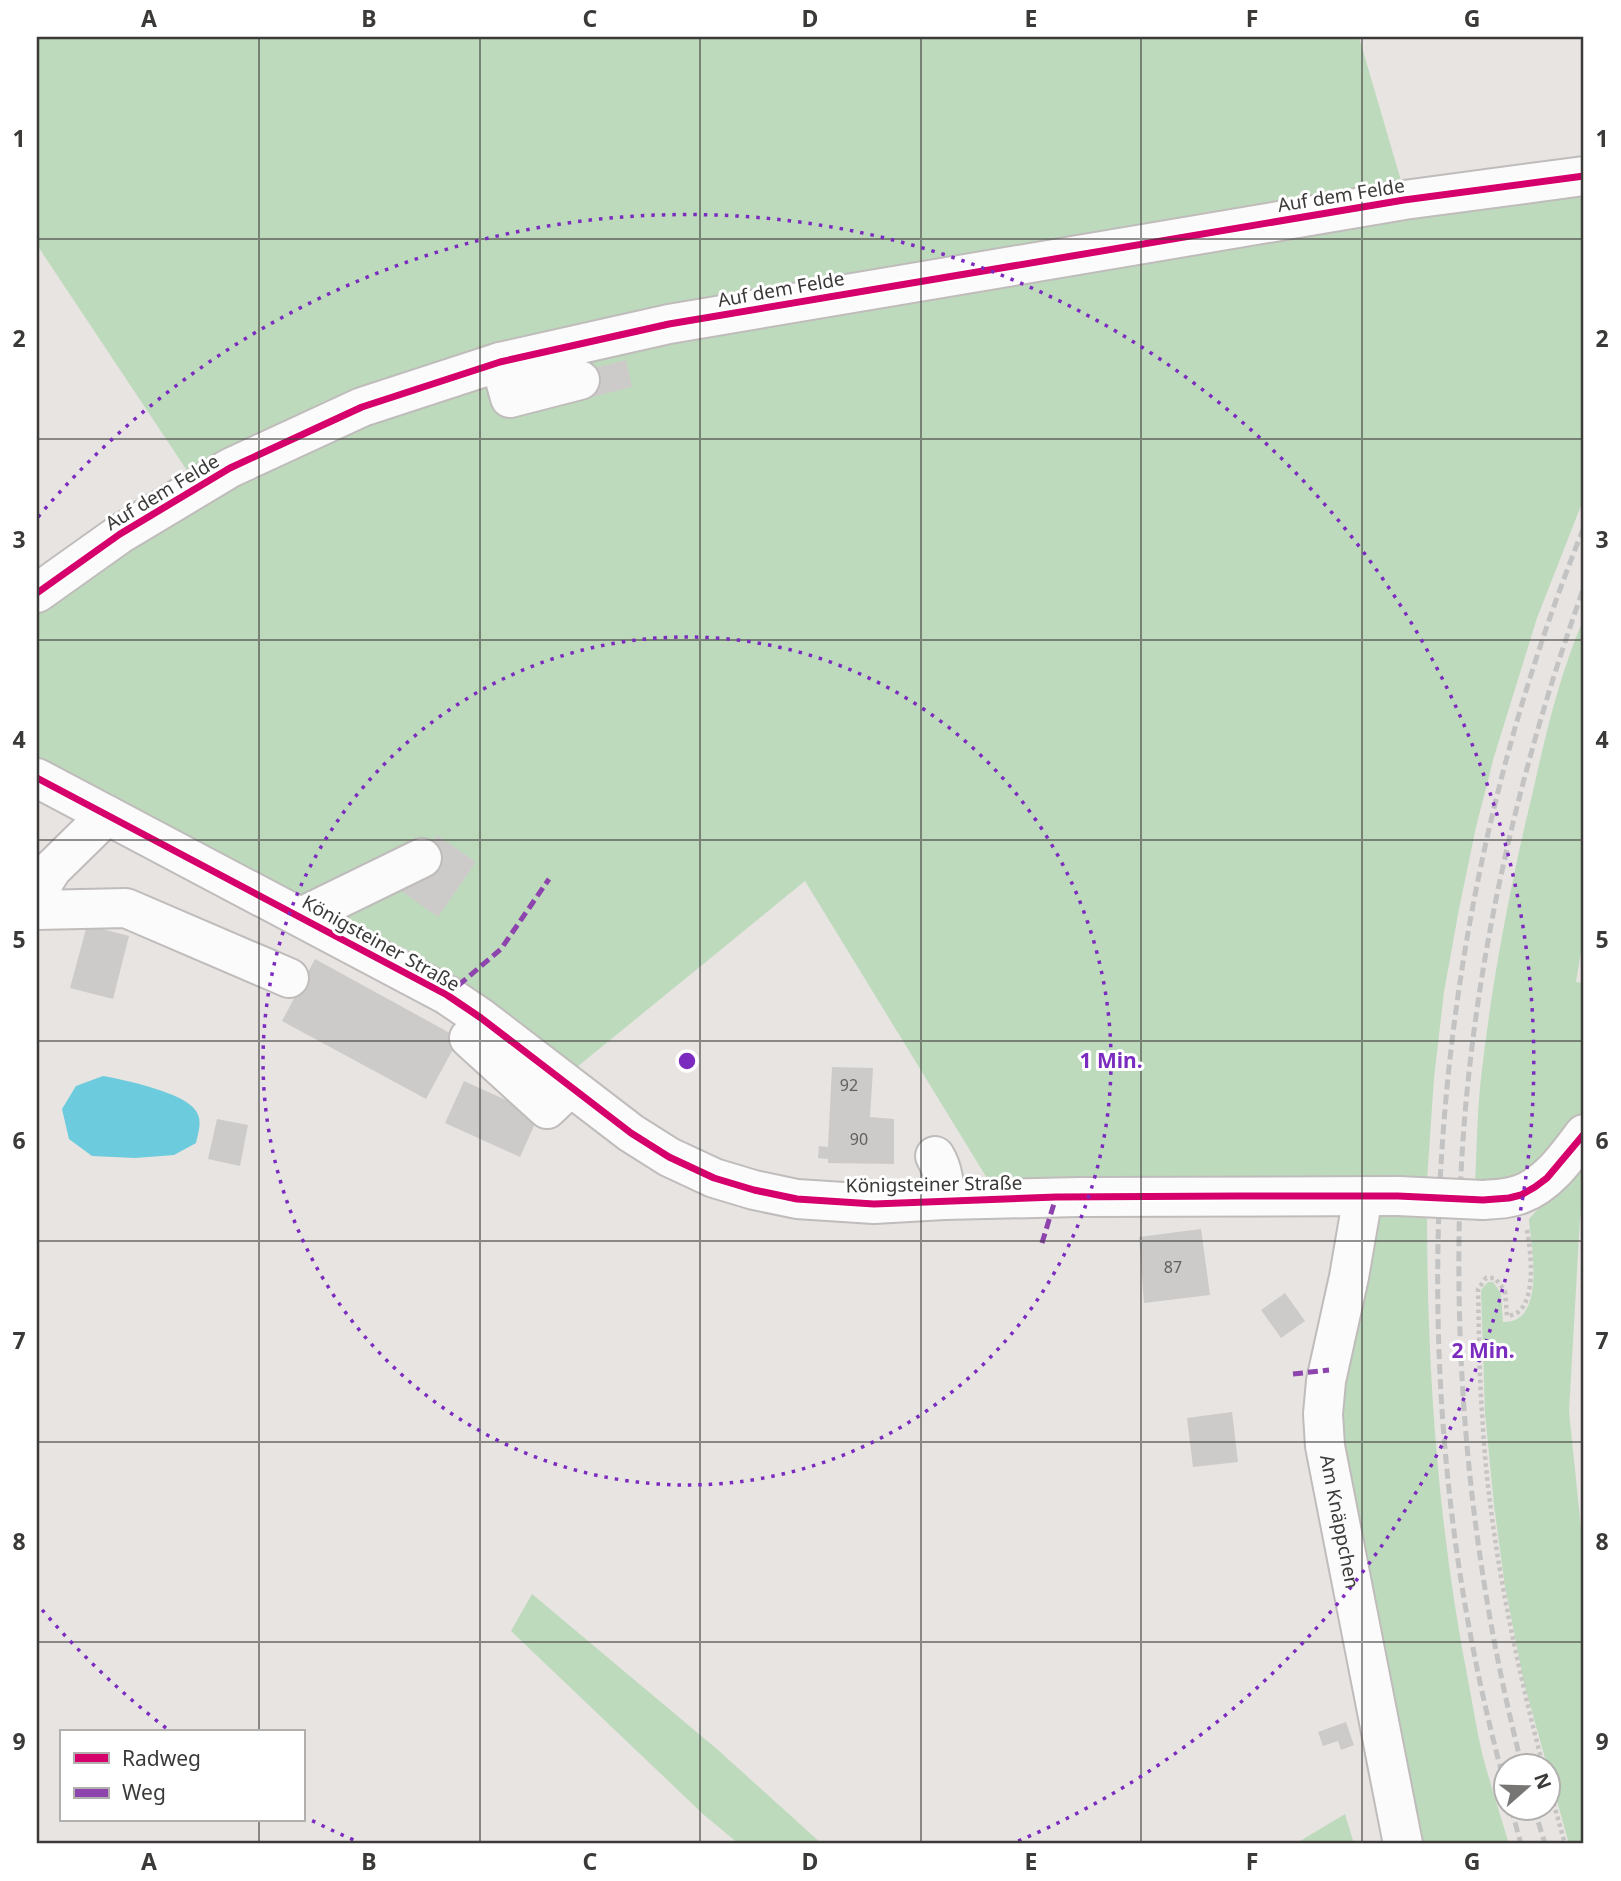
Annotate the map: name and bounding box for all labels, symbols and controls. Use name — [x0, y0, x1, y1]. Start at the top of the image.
text: A — [141, 2, 157, 34]
text: B — [361, 2, 377, 34]
text: C — [583, 2, 598, 34]
text: D — [802, 2, 818, 34]
text: E — [1025, 2, 1037, 34]
text: F — [1246, 2, 1258, 34]
text: G — [1464, 2, 1480, 34]
text: 1 — [12, 122, 26, 154]
text: 1 — [1595, 122, 1609, 154]
street label: Auf dem Felde — [1276, 172, 1406, 218]
street label: Auf dem Felde — [716, 265, 846, 313]
text: 2 — [12, 322, 26, 354]
text: 2 — [1595, 322, 1609, 354]
street label: Auf dem Felde — [100, 448, 224, 536]
text: 3 — [12, 523, 26, 555]
text: 3 — [1595, 523, 1609, 555]
text: 4 — [12, 723, 26, 755]
text: 4 — [1595, 723, 1609, 755]
street label: Königsteiner Straße — [297, 889, 465, 997]
text: 5 — [12, 923, 26, 955]
text: 5 — [1595, 923, 1609, 955]
text: 1 Min. — [1079, 1046, 1143, 1074]
centre of rings — [675, 1049, 699, 1073]
house number: 92 — [840, 1074, 858, 1096]
text: 6 — [12, 1124, 26, 1156]
text: 6 — [1595, 1124, 1609, 1156]
house number: 90 — [850, 1128, 868, 1150]
street label: Königsteiner Straße — [846, 1169, 1022, 1199]
house number: 87 — [1164, 1256, 1182, 1278]
text: 7 — [12, 1324, 26, 1356]
text: 7 — [1595, 1324, 1609, 1356]
text: 2 Min. — [1451, 1336, 1515, 1364]
street label: Am Knäppchen — [1314, 1453, 1366, 1591]
text: 8 — [12, 1525, 26, 1557]
text: 8 — [1595, 1525, 1609, 1557]
text: 9 — [12, 1725, 26, 1757]
text: 9 — [1595, 1725, 1609, 1757]
legend — [60, 1730, 304, 1822]
text: Radweg — [122, 1744, 201, 1772]
north arrow — [1492, 1752, 1562, 1822]
text: N — [1528, 1769, 1558, 1793]
text: Weg — [122, 1778, 166, 1806]
text: A — [141, 1845, 157, 1877]
text: B — [361, 1845, 377, 1877]
text: C — [583, 1845, 598, 1877]
text: D — [802, 1845, 818, 1877]
text: E — [1025, 1845, 1037, 1877]
text: F — [1246, 1845, 1258, 1877]
text: G — [1464, 1845, 1480, 1877]

